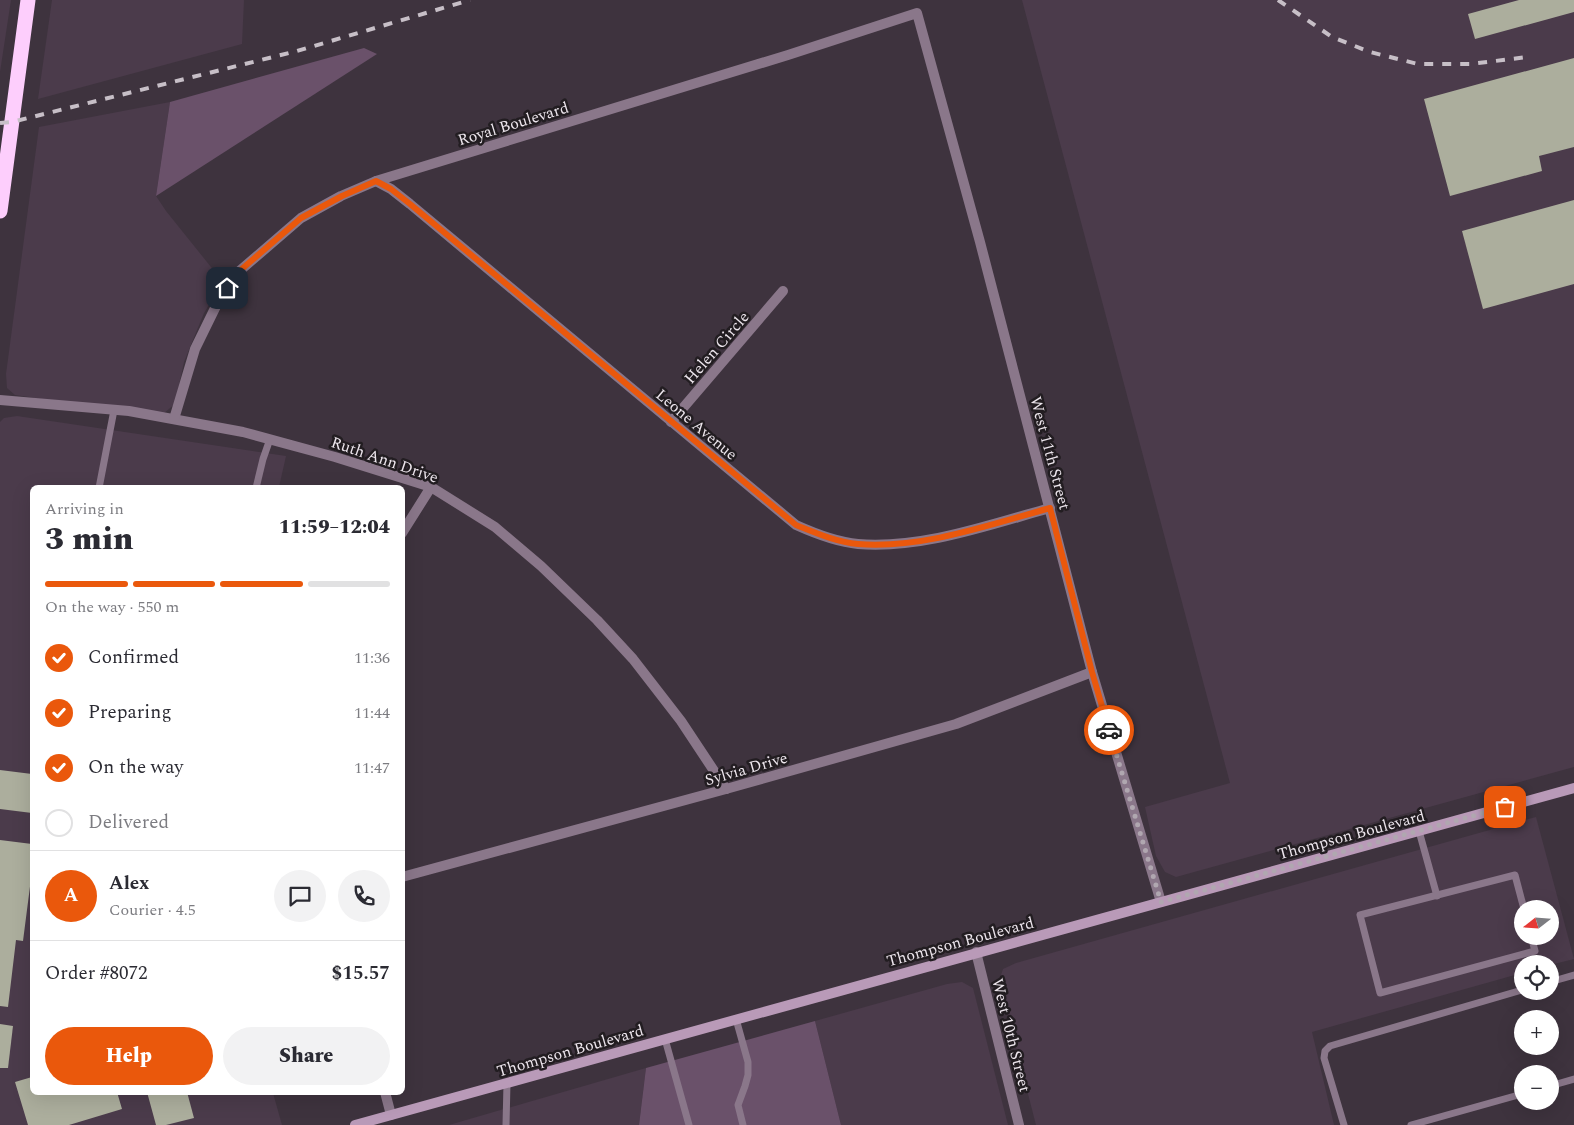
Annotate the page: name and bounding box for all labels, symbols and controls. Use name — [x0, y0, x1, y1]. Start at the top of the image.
street label: Royal Boulevard — [455, 96, 572, 152]
pin — [206, 267, 248, 309]
icon: home — [213, 274, 241, 302]
street label: Helen Circle — [678, 306, 755, 389]
street label: Leone Avenue — [650, 383, 743, 466]
street label: West 11th Street — [1023, 394, 1077, 513]
street label: Ruth Ann Drive — [328, 430, 442, 490]
text: Arriving in — [45, 497, 124, 521]
text: 11:59–12:04 — [279, 513, 390, 542]
text: 3 min — [45, 515, 133, 564]
text: On the way · 550 m — [45, 595, 179, 619]
text: Confirmed — [88, 643, 179, 672]
icon: check — [45, 644, 73, 672]
text: 11:36 — [354, 646, 390, 670]
text: Preparing — [88, 698, 172, 727]
icon: check — [45, 699, 73, 727]
text: 11:44 — [354, 701, 390, 725]
courier — [1084, 705, 1134, 755]
icon: car — [1095, 716, 1123, 744]
street label: Sylvia Drive — [702, 746, 790, 792]
text: On the way — [88, 753, 184, 782]
icon: check — [45, 754, 73, 782]
text: 11:47 — [354, 756, 390, 780]
pin — [1484, 786, 1526, 828]
icon: bag — [1491, 793, 1519, 821]
street label: Thompson Boulevard — [1275, 804, 1428, 866]
text: Delivered — [88, 808, 169, 837]
text: Alex — [109, 869, 150, 898]
button: chat — [274, 870, 326, 922]
button: phone — [338, 870, 390, 922]
text: A — [64, 881, 78, 910]
text: Courier · 4.5 — [109, 898, 196, 922]
north arrow — [1514, 900, 1559, 945]
map controls — [1514, 900, 1559, 1110]
street label: Thompson Boulevard — [884, 911, 1037, 973]
button: locate — [1514, 955, 1559, 1000]
text: Order #8072 — [45, 959, 148, 988]
text: $15.57 — [332, 959, 390, 988]
street label: West 10th Street — [985, 976, 1037, 1095]
button: + — [1514, 1010, 1559, 1055]
street label: Thompson Boulevard — [494, 1018, 647, 1083]
button: Help — [45, 1027, 213, 1085]
button: Share — [223, 1027, 390, 1085]
button: − — [1514, 1065, 1559, 1110]

